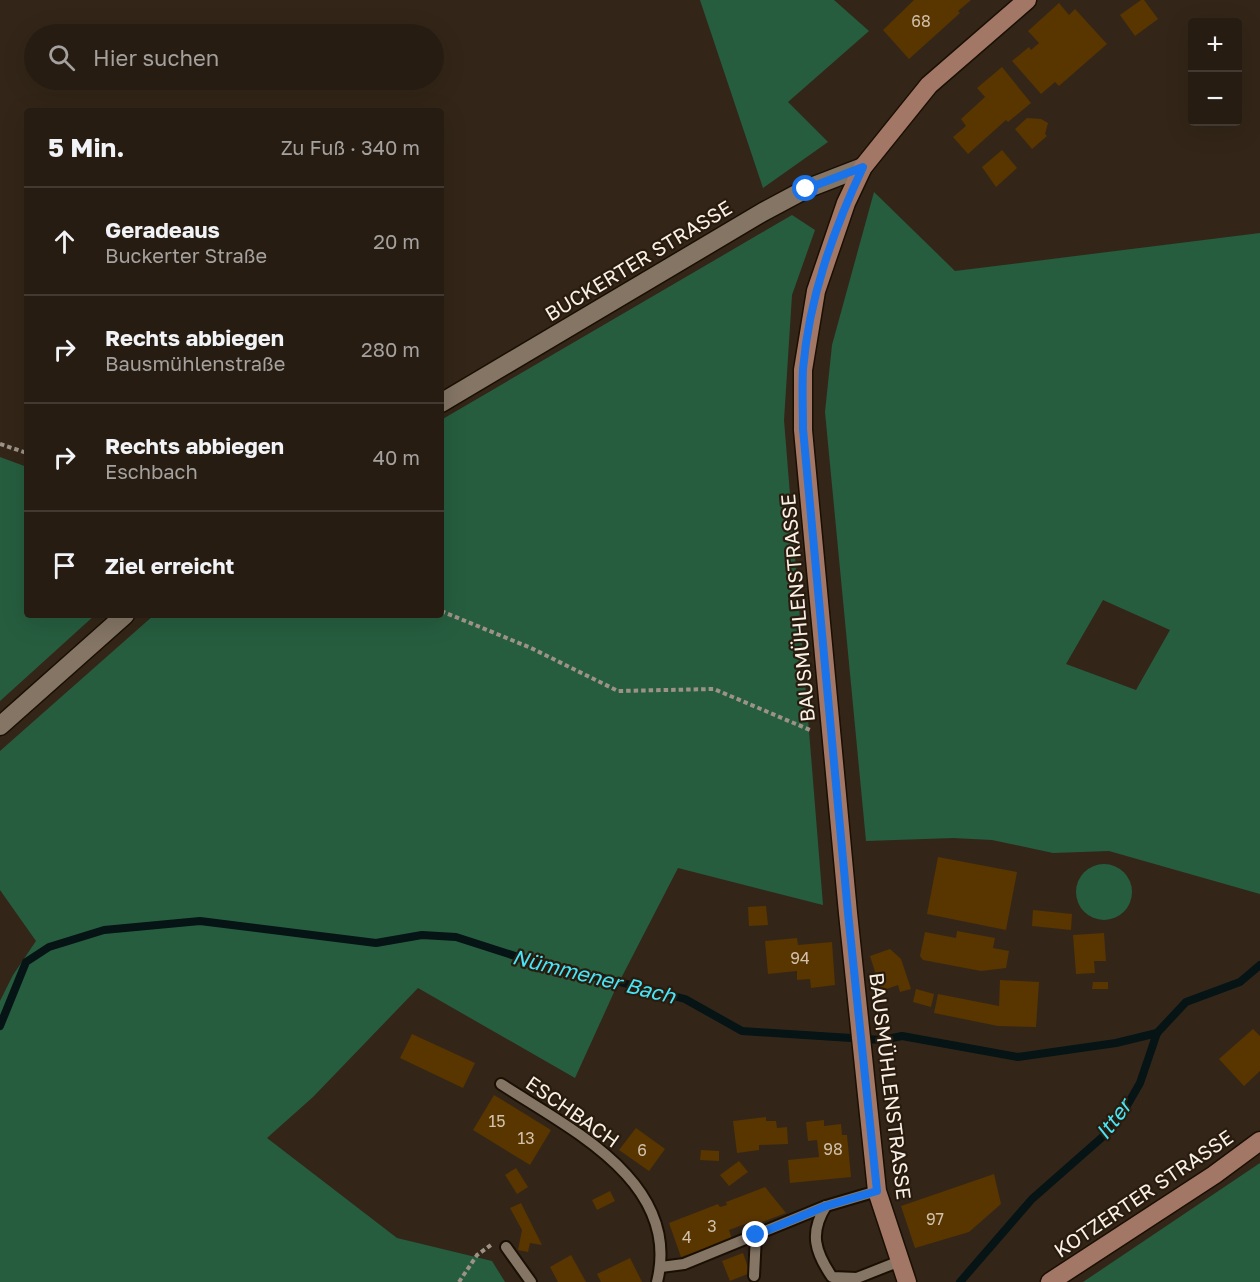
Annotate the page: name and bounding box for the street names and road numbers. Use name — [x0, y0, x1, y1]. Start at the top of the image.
street label: BUCKERTER STRASSE — [540, 195, 736, 325]
street label: BAUSMÜHLENSTRASSE — [775, 493, 819, 723]
street label: BAUSMÜHLENSTRASSE — [865, 971, 917, 1201]
street label: ESCHBACH — [522, 1070, 624, 1152]
street label: KOTZERTER STRASSE — [1049, 1124, 1237, 1262]

